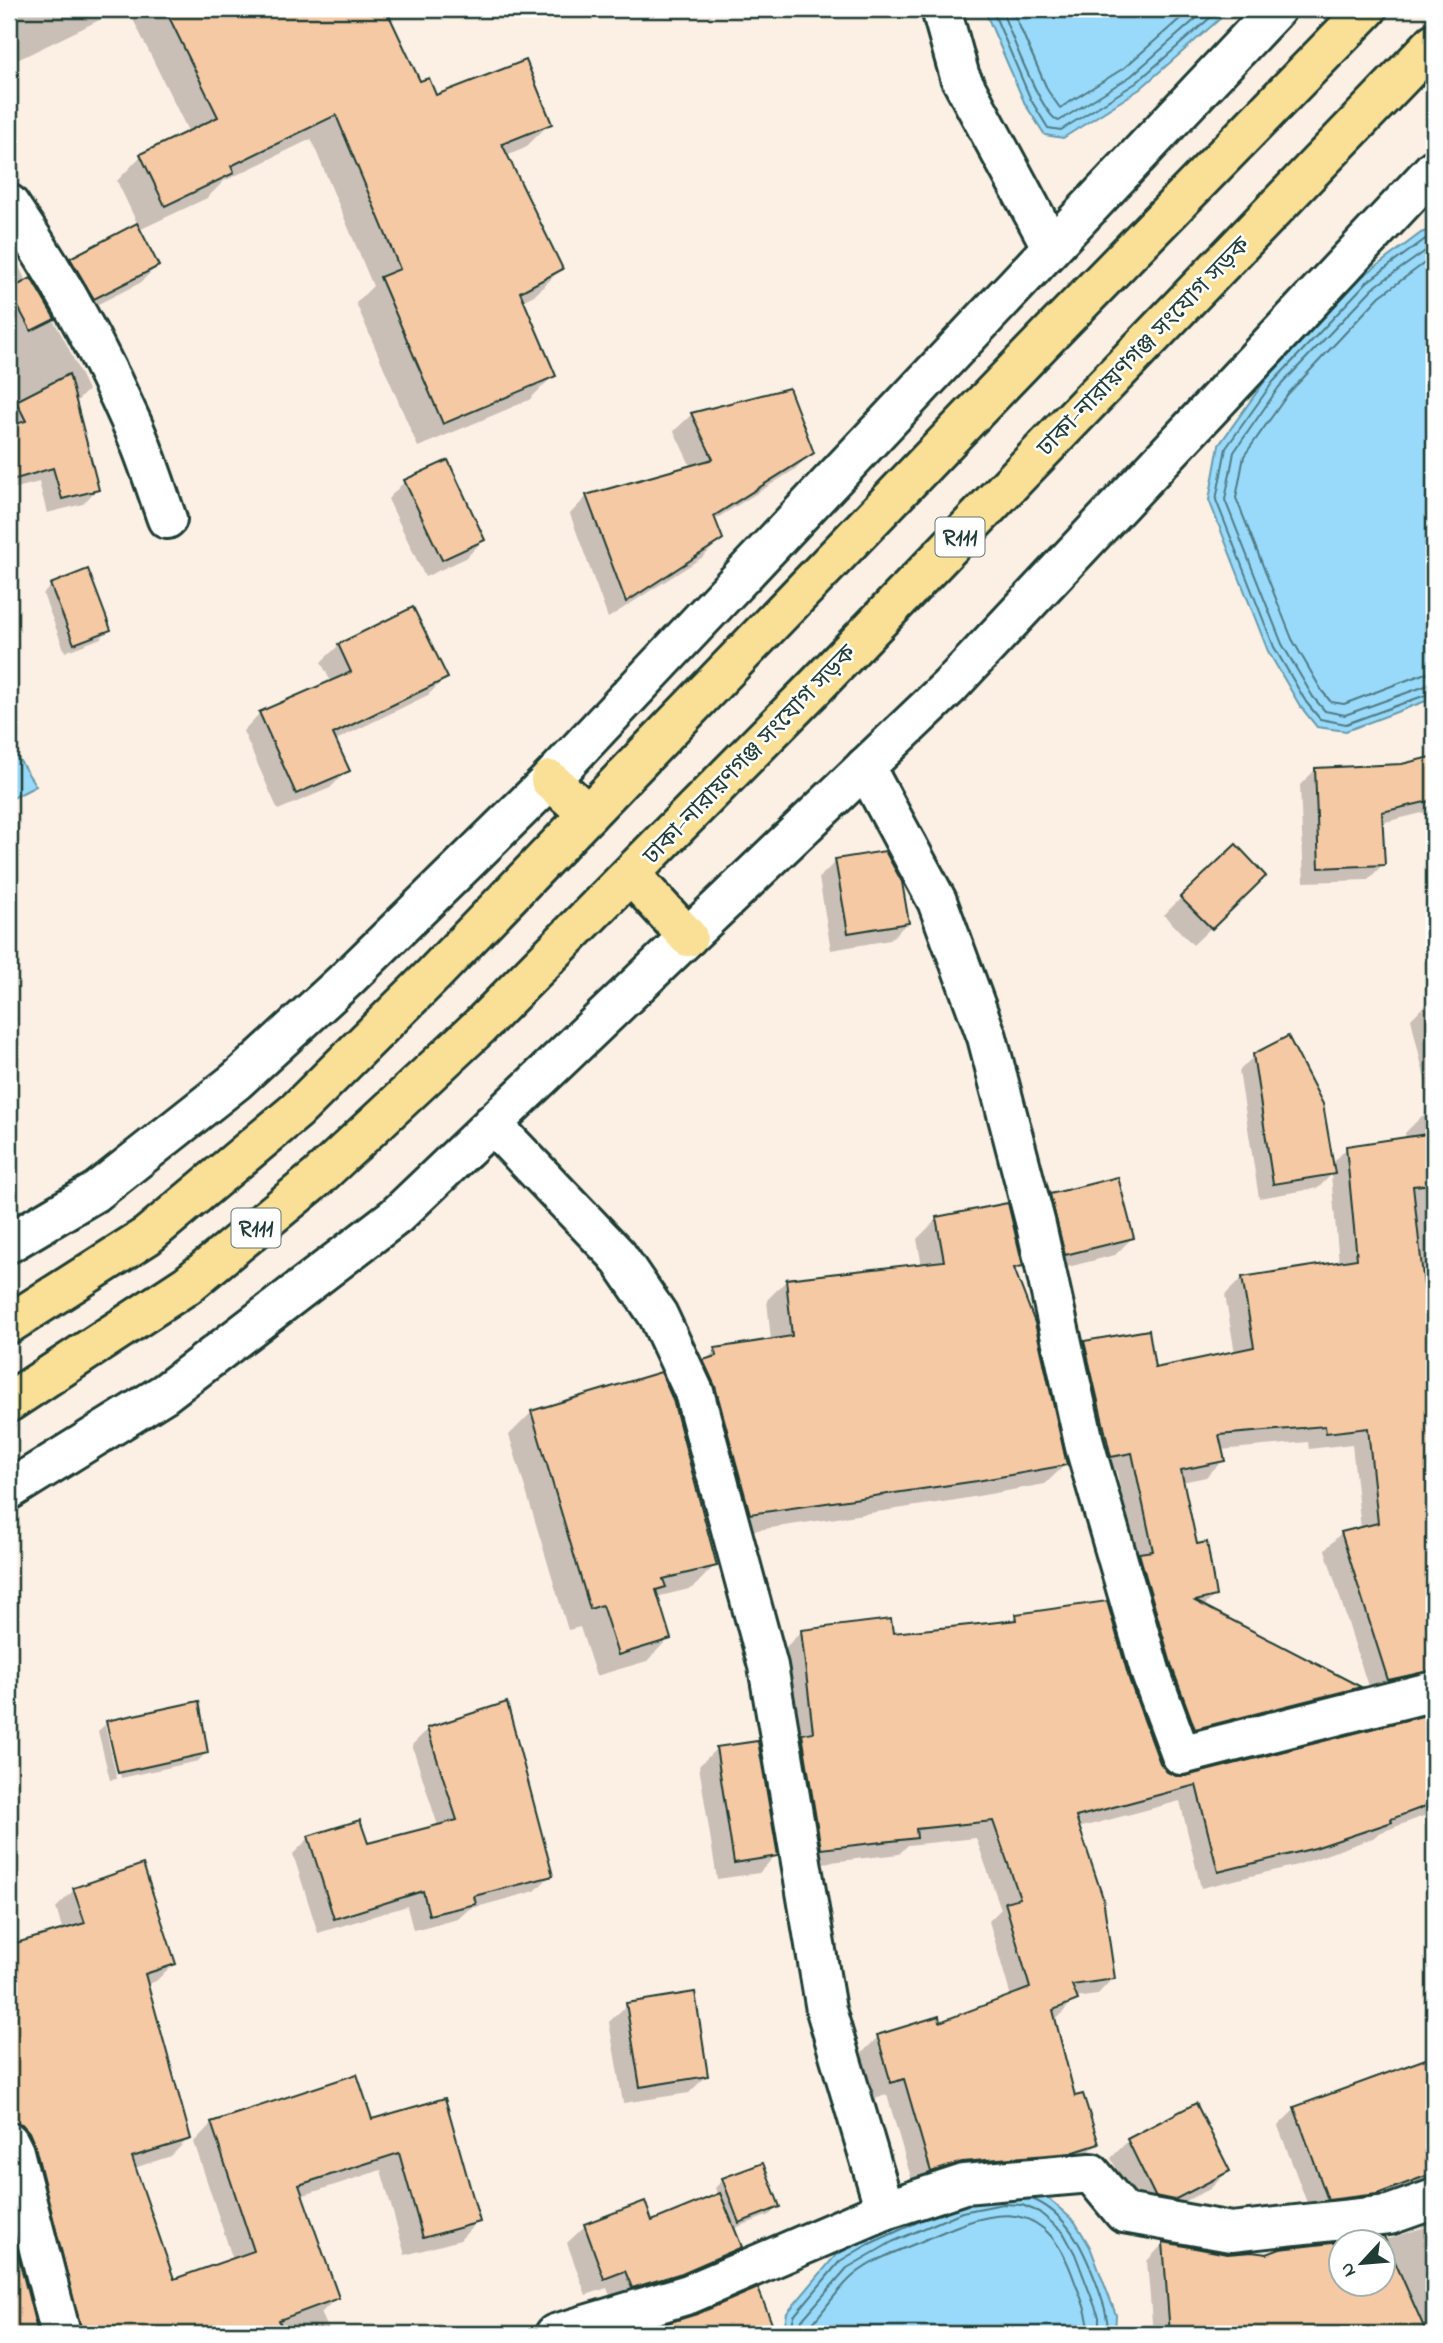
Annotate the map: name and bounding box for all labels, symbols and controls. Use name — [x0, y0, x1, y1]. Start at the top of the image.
street label: ঢাকা-নারায়ণগঞ্জ সংযোগ সড়ক — [1029, 229, 1260, 466]
road number: R111 — [936, 517, 984, 556]
street label: ঢাকা-নারায়ণগঞ্জ সংযোগ সড়ক — [635, 637, 866, 874]
road number: R111 — [232, 1208, 280, 1247]
north arrow — [1328, 2228, 1398, 2298]
text: N — [1334, 2258, 1364, 2281]

